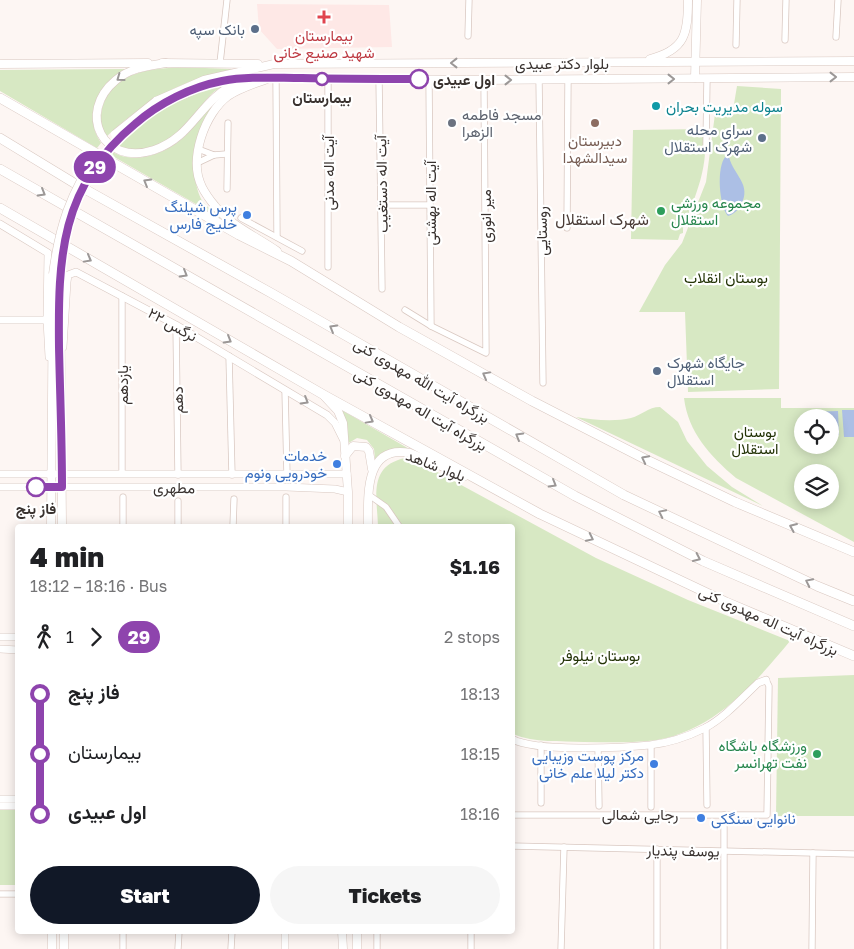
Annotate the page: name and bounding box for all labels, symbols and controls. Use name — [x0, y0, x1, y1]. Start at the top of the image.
marker: بیمارستان شهید صنیع خانی — [317, 10, 331, 24]
place label: بانک سپه — [189, 20, 245, 40]
marker: بانک سپه — [249, 23, 261, 35]
place label: بیمارستان شهید صنیع خانی — [273, 26, 375, 64]
street label: بلوار دکتر عبیدی — [515, 54, 609, 74]
one-way arrow — [449, 58, 457, 68]
marker: اول عبیدی — [409, 69, 429, 89]
place label: اول عبیدی — [433, 70, 495, 89]
one-way arrow — [117, 72, 126, 80]
marker: بیمارستان — [315, 72, 329, 86]
one-way arrow — [830, 72, 838, 82]
one-way arrow — [667, 73, 675, 84]
one-way arrow — [505, 75, 513, 85]
place label: بیمارستان — [292, 88, 352, 107]
place label: سوله مدیریت بحران — [666, 97, 783, 116]
marker: سوله مدیریت بحران — [650, 100, 662, 112]
place label: مسجد فاطمه الزهرا — [462, 105, 542, 141]
marker: مسجد فاطمه الزهرا — [446, 117, 458, 129]
marker: دبیرستان سیدالشهدا — [589, 117, 601, 129]
place label: سرای محله شهرک استقلال — [664, 120, 752, 156]
place label: دبیرستان سیدالشهدا — [563, 131, 627, 167]
marker: سرای محله شهرک استقلال — [756, 132, 768, 144]
street label: آیت اله مدنی — [319, 134, 339, 211]
street label: آیت اله دستغیب — [371, 134, 392, 233]
line badge: 29 — [72, 151, 118, 183]
text: 29 — [84, 156, 106, 178]
street label: آیت اله بهشتی — [421, 159, 441, 245]
one-way arrow — [143, 179, 152, 189]
one-way arrow — [37, 187, 46, 197]
street label: میر انوری — [476, 189, 496, 243]
place label: مجموعه ورزشی استقلال — [671, 193, 761, 229]
place label: پرس شیلنگ خلیج فارس — [164, 197, 237, 235]
marker: مجموعه ورزشی استقلال — [655, 205, 667, 217]
street label: روستایی — [532, 206, 552, 256]
marker: پرس شیلنگ خلیج فارس — [241, 209, 253, 221]
district label: شهرک استقلال — [555, 209, 649, 230]
one-way arrow — [82, 252, 91, 262]
one-way arrow — [178, 267, 187, 277]
park label: بوستان انقلاب — [684, 268, 768, 287]
street label: نرگس ۲۲ — [144, 303, 201, 347]
one-way arrow — [329, 325, 338, 335]
one-way arrow — [223, 333, 232, 343]
street label: بزرگراه آیت الله مهدوی کنی — [350, 334, 493, 428]
place label: جایگاه شهرک استقلال — [667, 353, 745, 389]
street label: بزرگراه آیت اله مهدوی کنی — [350, 364, 491, 456]
street label: یازدهم — [113, 365, 133, 405]
marker: جایگاه شهرک استقلال — [651, 365, 663, 377]
one-way arrow — [482, 371, 491, 381]
street label: دهم — [168, 386, 188, 414]
one-way arrow — [299, 395, 308, 405]
map controls — [794, 409, 839, 509]
button: locate — [794, 409, 839, 454]
one-way arrow — [364, 414, 373, 424]
park label: بوستان استقلال — [731, 422, 779, 458]
one-way arrow — [515, 432, 524, 442]
street label: بلوار شاهد — [403, 445, 468, 486]
place label: خدمات خودرویی ونوم — [245, 446, 327, 483]
one-way arrow — [641, 455, 650, 465]
marker: خدمات خودرویی ونوم — [331, 458, 343, 470]
button: layers — [794, 464, 839, 509]
marker: فاز پنج — [26, 477, 46, 497]
street label: مطهری — [153, 478, 195, 498]
one-way arrow — [548, 478, 557, 488]
place label: فاز پنج — [16, 499, 56, 519]
one-way arrow — [658, 509, 667, 520]
one-way arrow — [789, 522, 798, 533]
one-way arrow — [585, 532, 594, 542]
text: 4 min — [30, 540, 104, 573]
one-way arrow — [692, 552, 701, 563]
text: $1.16 — [450, 555, 500, 578]
text: 18:12 – 18:16 · Bus — [30, 576, 167, 596]
one-way arrow — [805, 578, 814, 588]
street label: بزرگراه آیت اله مهدوی کنی — [696, 581, 841, 661]
icon: walk — [30, 623, 58, 651]
icon: forward — [82, 623, 110, 651]
text: 29 — [128, 626, 150, 648]
text: 1 — [66, 627, 74, 647]
text: 2 stops — [444, 627, 500, 647]
park label: بوستان نیلوفر — [559, 646, 640, 665]
text: فاز پنج — [68, 680, 120, 703]
text: 18:13 — [461, 684, 500, 704]
place label: ورزشگاه باشگاه نفت تهرانسر — [719, 736, 807, 772]
text: بیمارستان — [68, 740, 141, 763]
text: 18:15 — [461, 744, 500, 764]
place label: مرکز پوست وزیبایی دکتر لیلا علم خانی — [532, 746, 644, 783]
marker: ورزشگاه باشگاه نفت تهرانسر — [811, 748, 823, 760]
marker: مرکز پوست وزیبایی دکتر لیلا علم خانی — [648, 758, 660, 770]
text: اول عبیدی — [68, 800, 147, 823]
text: 18:16 — [460, 804, 500, 824]
street label: رجایی شمالی — [602, 805, 678, 825]
place label: نانوایی سنگکی — [711, 809, 796, 829]
marker: نانوایی سنگکی — [695, 812, 707, 824]
street label: یوسف پندیار — [645, 840, 720, 862]
button: Start — [30, 866, 260, 924]
button: Tickets — [270, 866, 500, 924]

